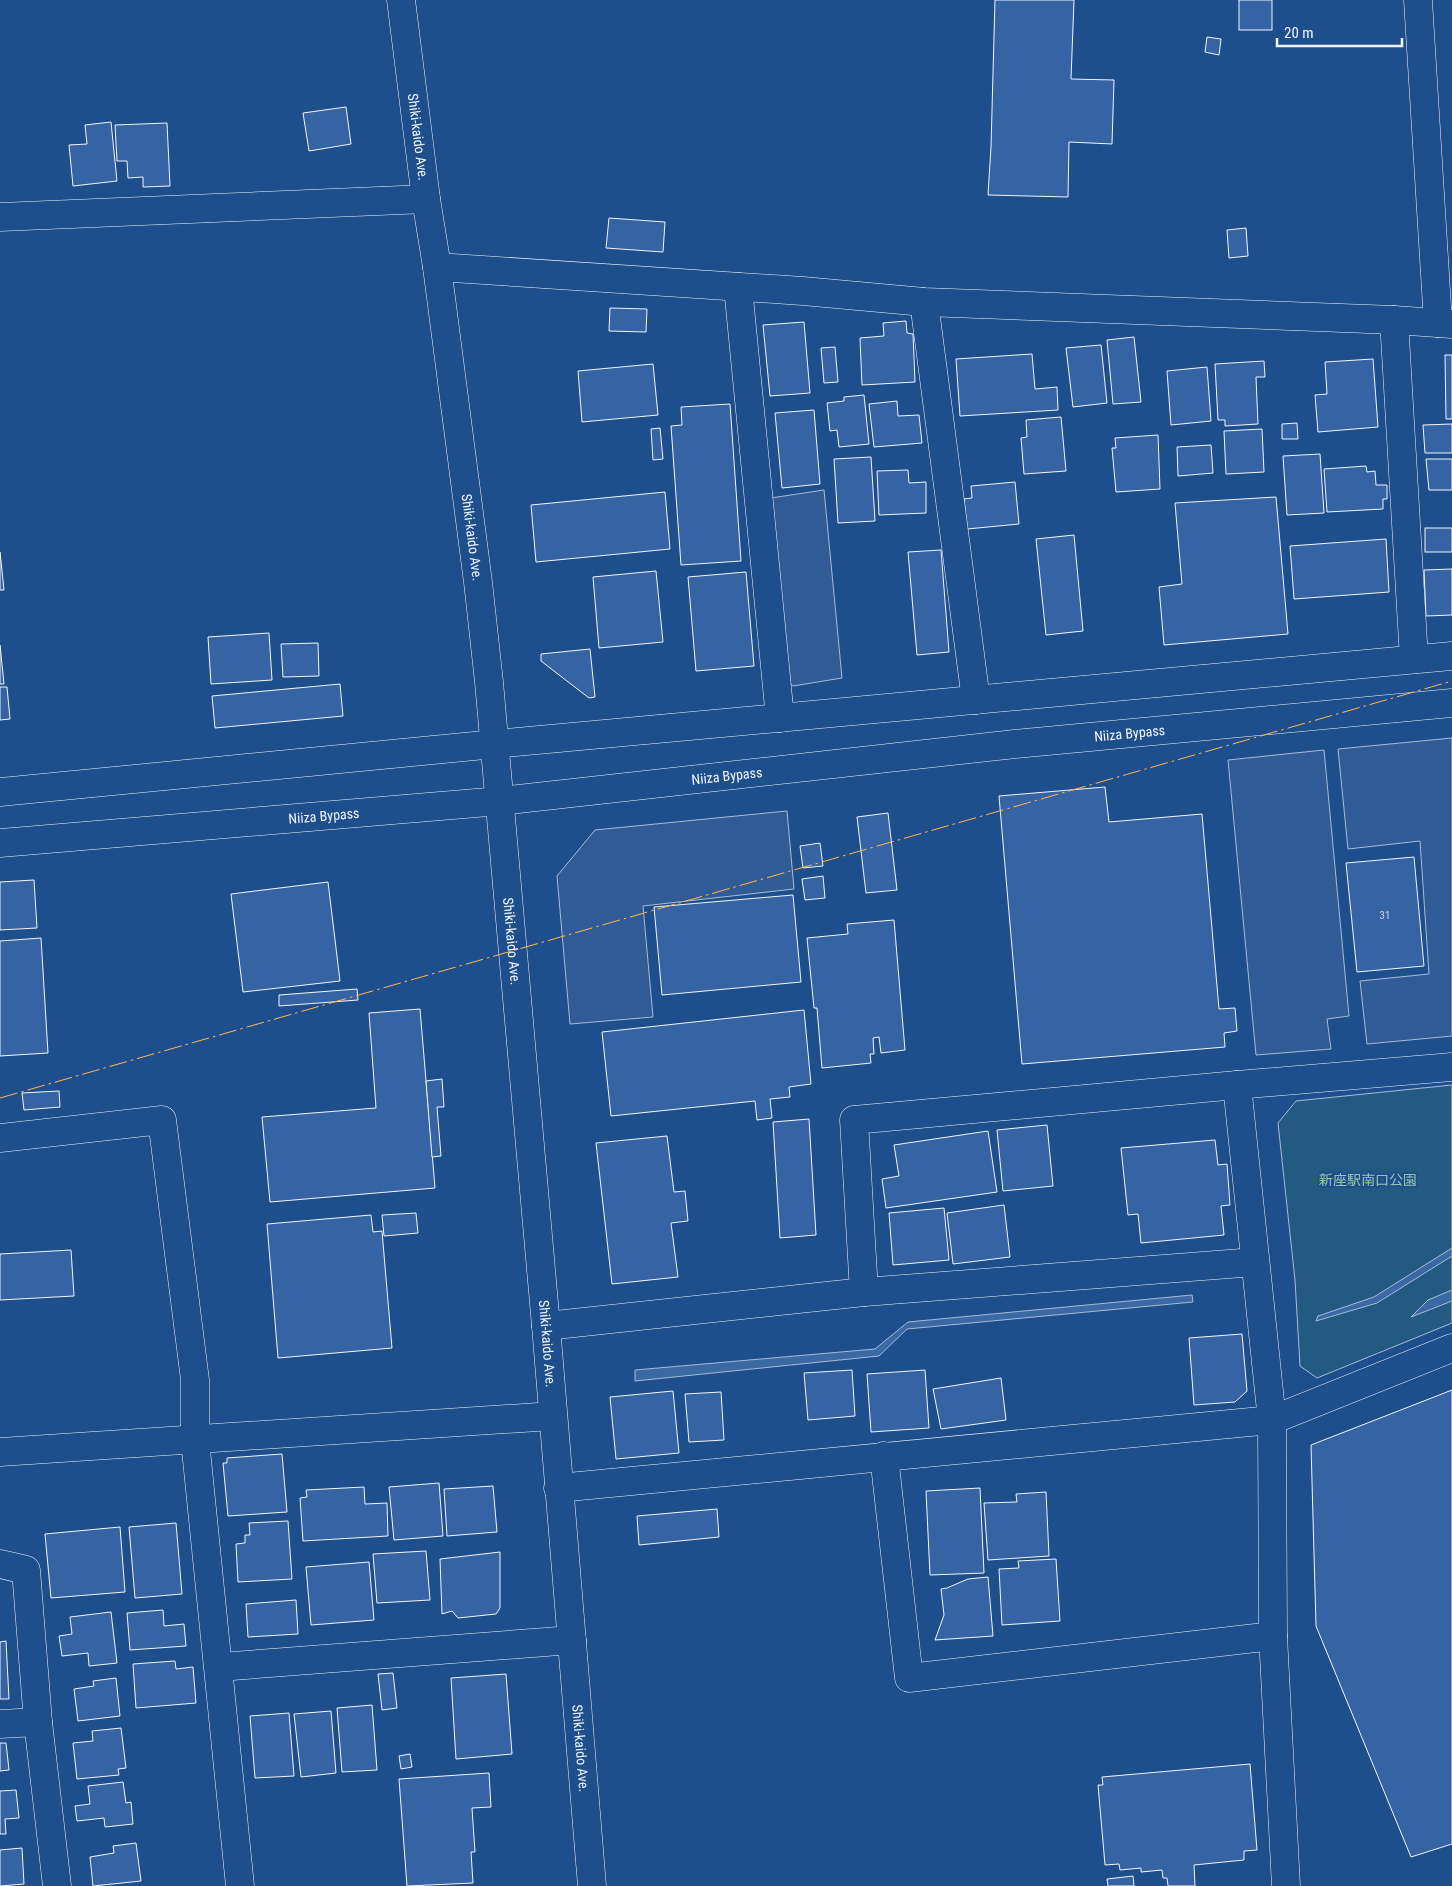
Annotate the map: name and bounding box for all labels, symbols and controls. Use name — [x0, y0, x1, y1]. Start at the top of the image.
scale bar — [1277, 15, 1402, 47]
text: 20 m — [1284, 24, 1314, 42]
street label: Shiki-kaido Ave. — [405, 92, 432, 181]
street label: Shiki-kaido Ave. — [459, 493, 486, 582]
street label: Niiza Bypass — [1093, 722, 1166, 745]
street label: Niiza Bypass — [691, 764, 763, 788]
street label: Niiza Bypass — [288, 805, 360, 827]
street label: Shiki-kaido Ave. — [500, 897, 524, 986]
house number: 31 — [1380, 909, 1390, 922]
park label: 新座駅南口公園 — [1319, 1172, 1417, 1188]
street label: Shiki-kaido Ave. — [536, 1299, 559, 1388]
street label: Shiki-kaido Ave. — [569, 1704, 592, 1793]

